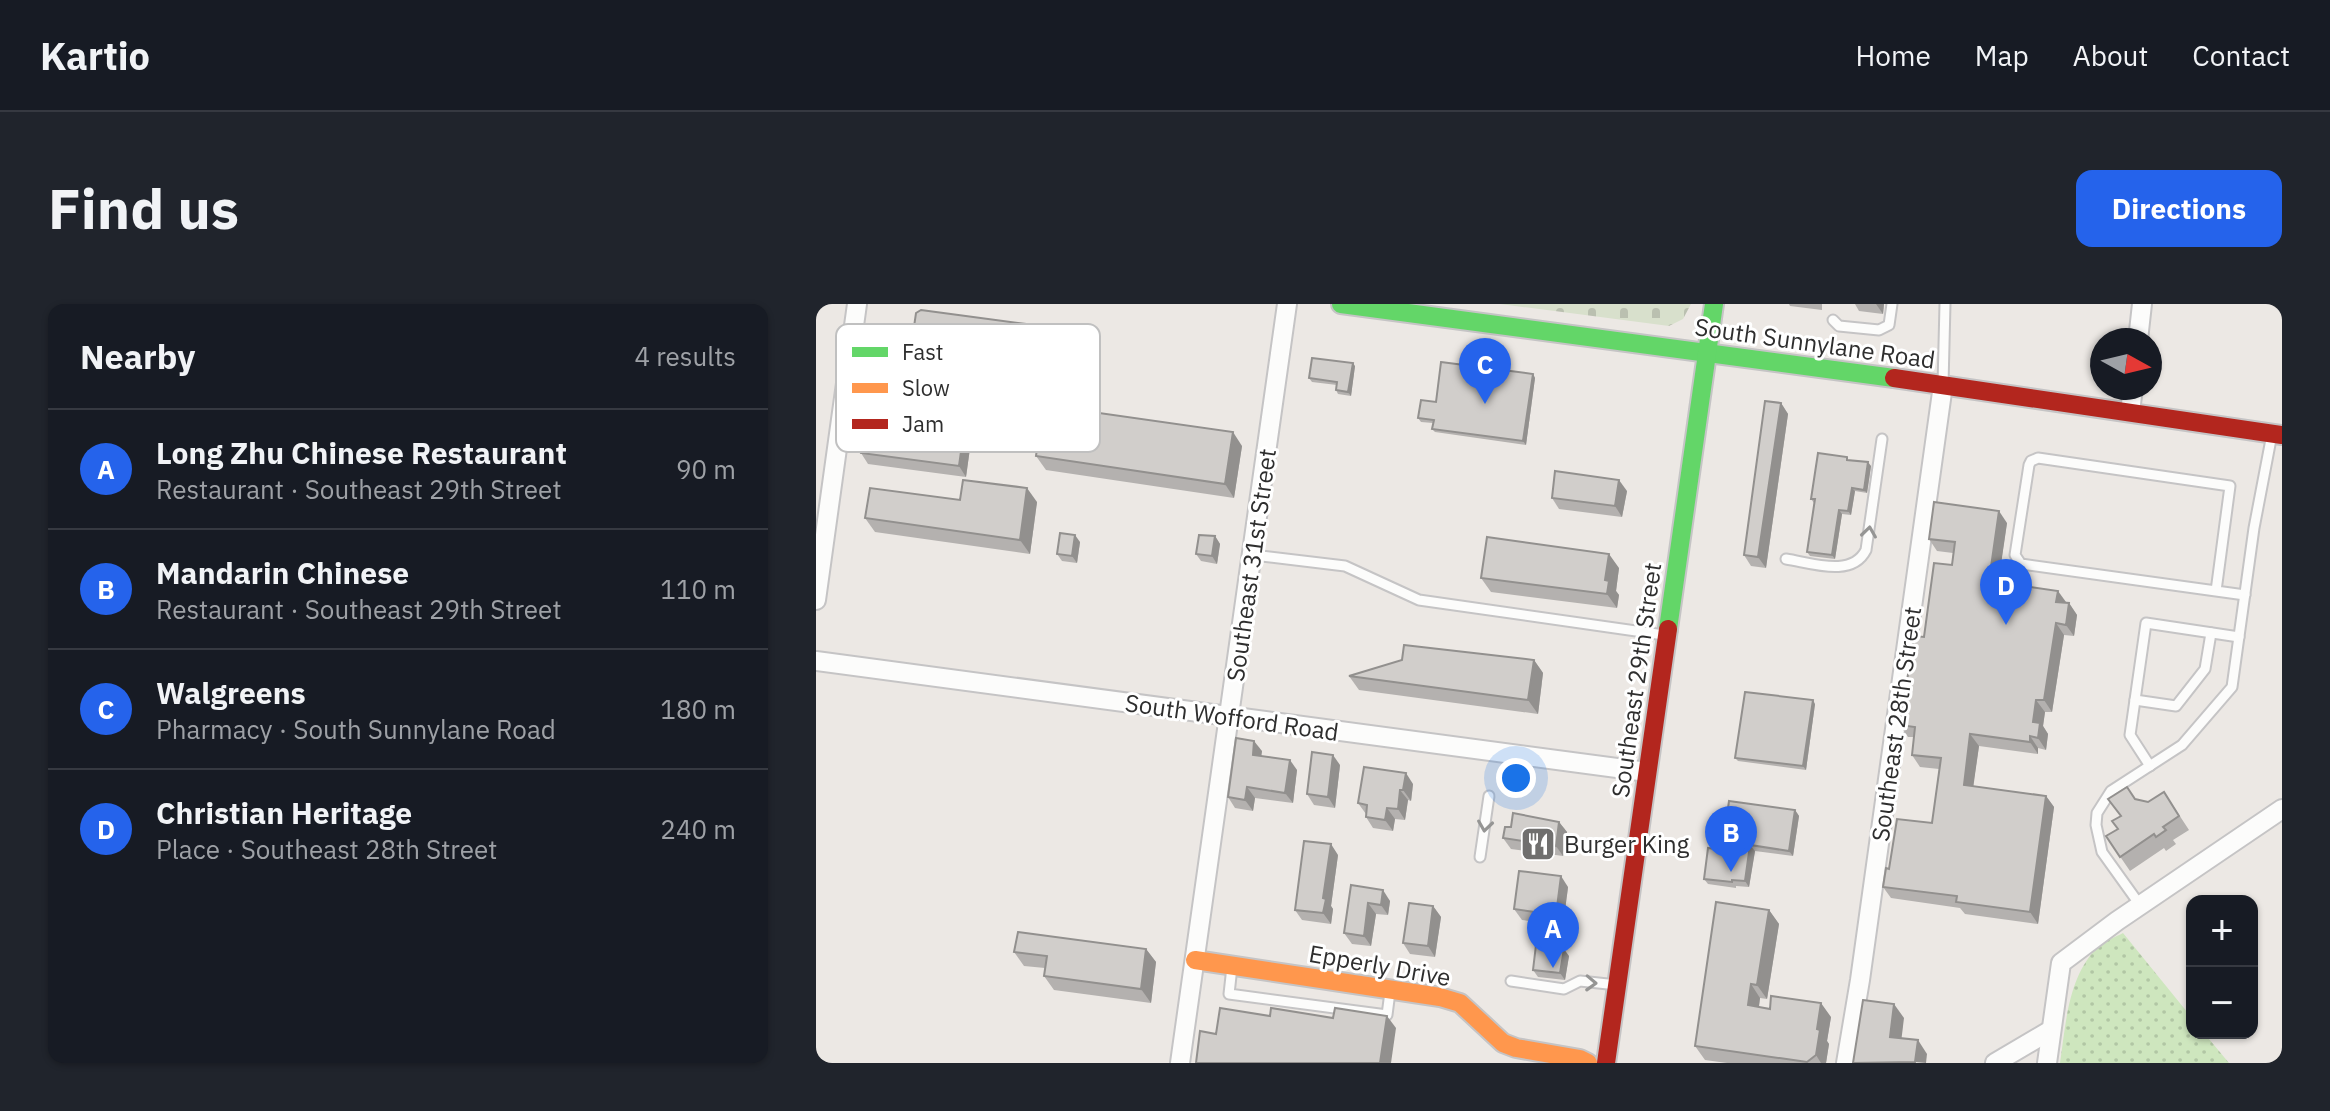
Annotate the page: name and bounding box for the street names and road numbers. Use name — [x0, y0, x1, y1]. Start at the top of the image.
street label: South Sunnylane Road — [1693, 310, 1937, 376]
street label: Southeast 31st Street — [1219, 446, 1283, 684]
street label: Southeast 29th Street — [1604, 560, 1668, 800]
street label: Southeast 28th Street — [1864, 604, 1928, 844]
street label: South Wofford Road — [1123, 686, 1341, 748]
street label: Epperly Drive — [1307, 937, 1453, 993]

